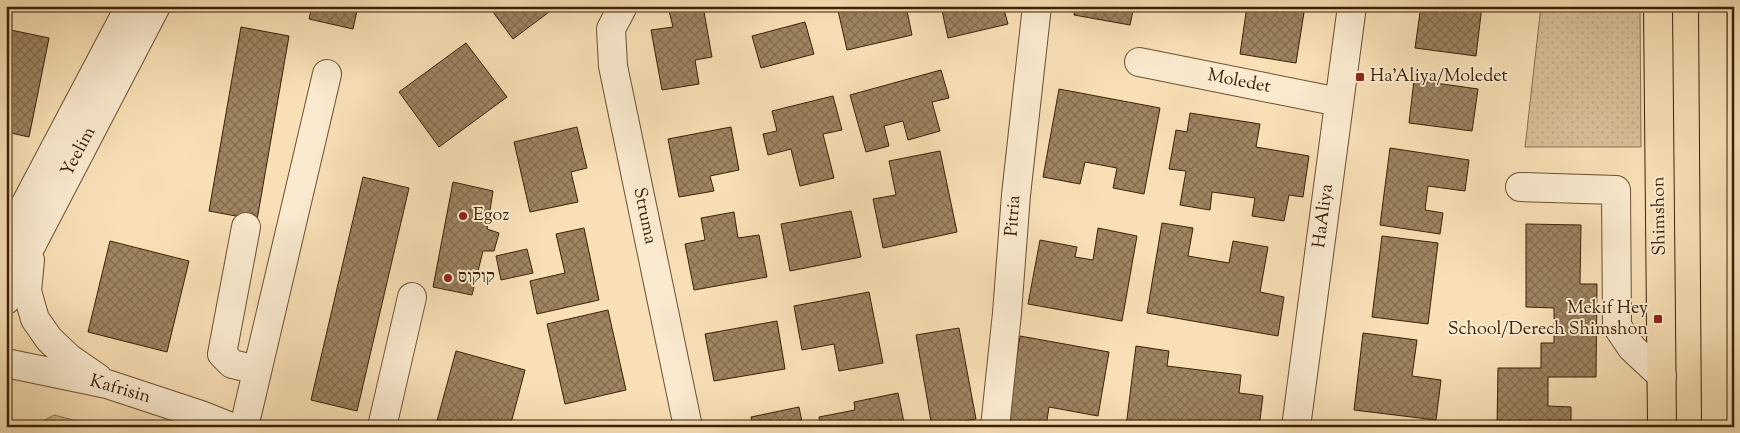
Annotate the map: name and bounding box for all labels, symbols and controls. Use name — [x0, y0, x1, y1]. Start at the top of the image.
street label: Moledet — [1205, 63, 1273, 101]
place label: Ha'Aliya/Moledet — [1370, 64, 1508, 90]
marker: Ha'Aliya/Moledet — [1354, 71, 1366, 83]
street label: Yeelim — [55, 123, 103, 181]
street label: Shimshon — [1646, 176, 1674, 256]
street label: HaAliya — [1307, 182, 1341, 250]
street label: Struma — [625, 185, 663, 247]
street label: Pitria — [1000, 195, 1028, 237]
place label: Egoz — [473, 203, 509, 229]
marker: Egoz — [457, 210, 469, 222]
place label: קוקוס — [458, 265, 495, 291]
marker: קוקוס — [442, 272, 454, 284]
place label: Mekif Hey School/Derech Shimshon — [1448, 296, 1648, 343]
marker: Mekif Hey School/Derech Shimshon — [1652, 313, 1664, 325]
street label: Kafrisin — [87, 369, 154, 411]

